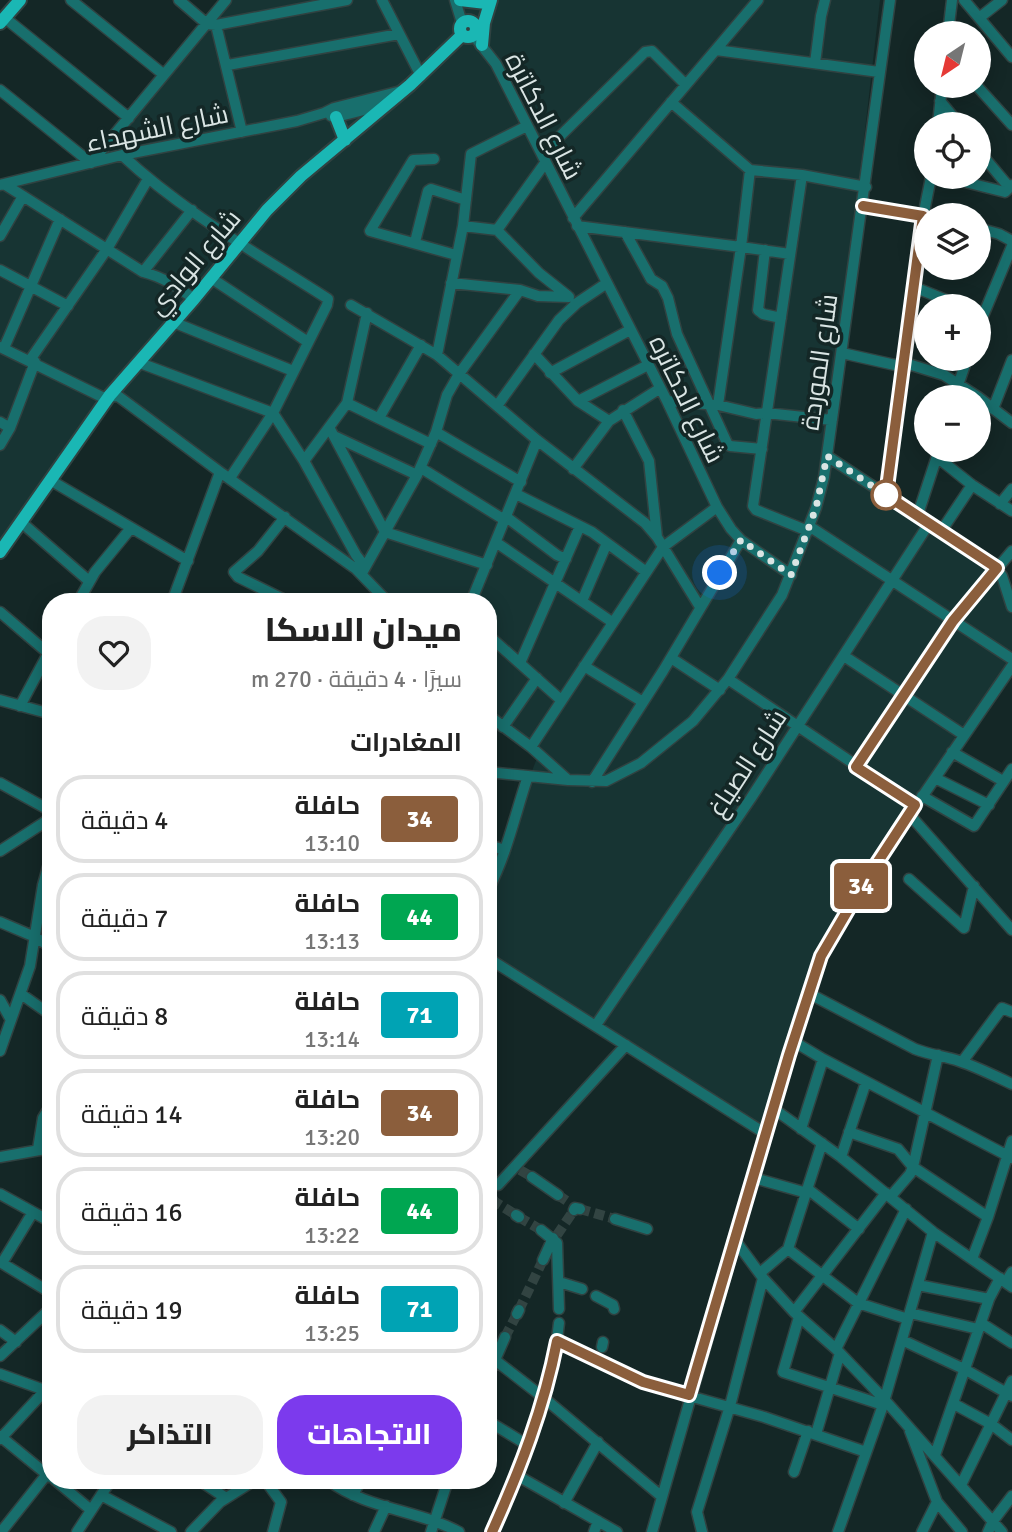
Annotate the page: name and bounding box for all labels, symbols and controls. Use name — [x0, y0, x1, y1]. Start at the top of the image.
north arrow — [914, 21, 990, 98]
map controls — [914, 21, 991, 462]
street label: شارع الدكاترة — [498, 48, 589, 185]
street label: شارع الشهداء — [83, 98, 231, 160]
button: locate — [914, 112, 991, 189]
street label: شارع الوادي — [141, 203, 250, 324]
button: layers — [914, 203, 991, 280]
street label: شارع الموردة — [795, 292, 845, 432]
button: + — [914, 294, 991, 371]
street label: شارع الدكاتره — [641, 330, 731, 468]
button: − — [914, 385, 991, 462]
unlabelled marker — [871, 480, 901, 510]
your location — [702, 555, 737, 590]
text: ميدان الاسكا — [265, 610, 462, 651]
button: heart — [77, 616, 151, 690]
text: سيرًا · 4 دقيقة · 270 m — [251, 665, 462, 694]
street label: شارع الصياغ — [701, 704, 795, 823]
text: المغادرات — [350, 727, 462, 759]
text: حافلة — [295, 790, 360, 822]
text: 34 — [407, 804, 432, 834]
text: 4 دقيقة — [81, 805, 168, 837]
text: 13:10 — [304, 829, 360, 858]
line badge: 34 — [830, 863, 892, 909]
text: 34 — [848, 871, 874, 901]
text: حافلة — [295, 888, 360, 920]
text: 44 — [407, 902, 432, 932]
text: 7 دقيقة — [81, 903, 168, 935]
text: 13:13 — [304, 927, 360, 956]
text: حافلة — [295, 986, 360, 1018]
text: 71 — [407, 1000, 432, 1030]
text: 8 دقيقة — [81, 1001, 168, 1033]
text: 13:14 — [304, 1025, 360, 1054]
text: حافلة — [295, 1084, 360, 1116]
text: 34 — [407, 1098, 432, 1128]
text: 14 دقيقة — [81, 1099, 182, 1131]
text: 13:20 — [304, 1123, 360, 1152]
text: حافلة — [295, 1182, 360, 1214]
text: 44 — [407, 1196, 432, 1226]
text: 16 دقيقة — [81, 1197, 182, 1229]
text: 13:22 — [304, 1221, 360, 1250]
text: حافلة — [295, 1280, 360, 1312]
text: 71 — [407, 1294, 432, 1324]
text: 19 دقيقة — [81, 1295, 182, 1327]
text: 13:25 — [304, 1319, 360, 1348]
button: التذاكر — [77, 1395, 263, 1475]
button: الاتجاهات — [277, 1395, 462, 1475]

